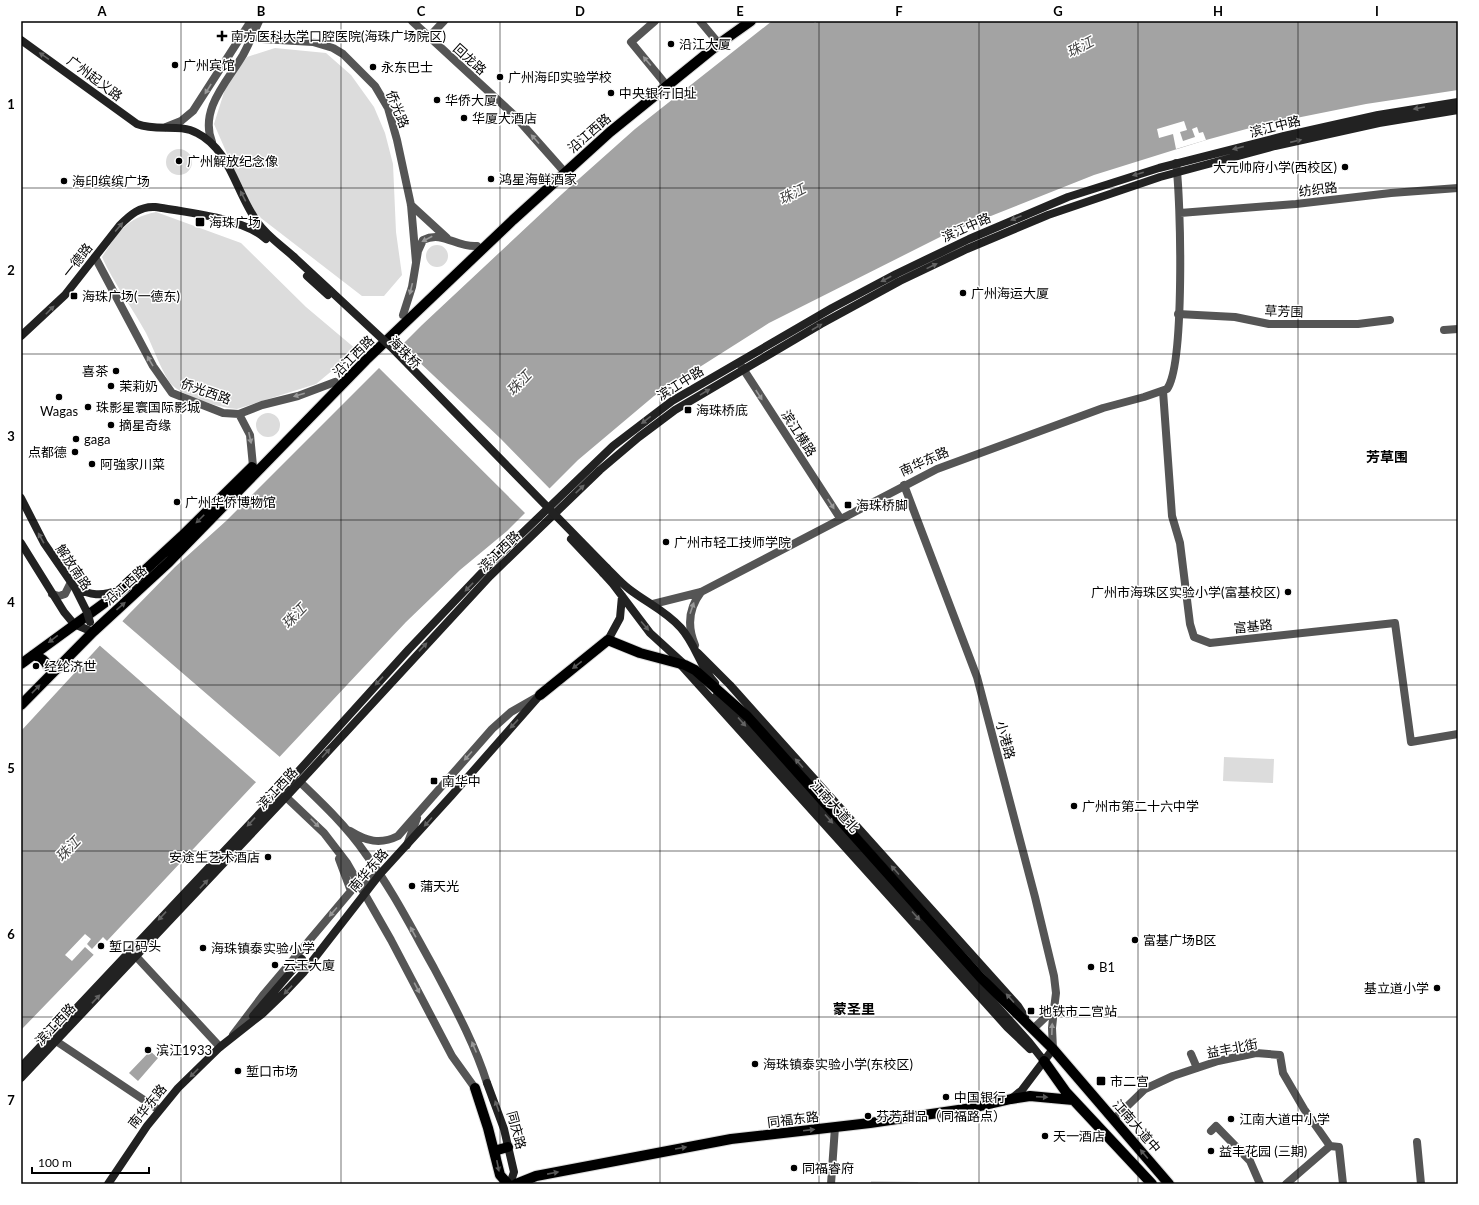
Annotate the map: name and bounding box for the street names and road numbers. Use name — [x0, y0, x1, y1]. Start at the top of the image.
street label: 回龙路 — [450, 40, 490, 78]
street label: 广州起义路 — [64, 52, 126, 104]
street label: 侨光路 — [383, 88, 413, 130]
street label: 沿江西路 — [564, 110, 614, 156]
street label: 滨江中路 — [1248, 112, 1302, 140]
street label: 纺织路 — [1298, 179, 1338, 199]
street label: 滨江中路 — [939, 209, 993, 245]
street label: 一德路 — [59, 240, 95, 280]
street label: 草芳围 — [1264, 302, 1304, 320]
street label: 沿江西路 — [329, 332, 377, 380]
street label: 海珠桥 — [386, 333, 424, 371]
street label: 滨江中路 — [654, 362, 706, 404]
street label: 侨光西路 — [179, 375, 233, 407]
street label: 滨江横路 — [778, 407, 820, 459]
street label: 南华东路 — [897, 443, 951, 479]
street label: 滨江西路 — [475, 527, 523, 575]
street label: 解放南路 — [53, 541, 95, 593]
street label: 沿江西路 — [100, 562, 150, 608]
street label: 富基路 — [1233, 616, 1273, 636]
street label: 小港路 — [993, 719, 1019, 761]
street label: 滨江西路 — [253, 764, 301, 812]
street label: 江南大道北 — [807, 776, 863, 836]
street label: 南华东路 — [345, 845, 391, 895]
street label: 滨江西路 — [31, 1000, 79, 1048]
street label: 益丰北街 — [1205, 1035, 1259, 1061]
street label: 南华东路 — [124, 1081, 170, 1131]
street label: 江南大道中 — [1110, 1096, 1164, 1156]
street label: 同福东路 — [766, 1108, 820, 1130]
street label: 同庆路 — [504, 1109, 530, 1151]

